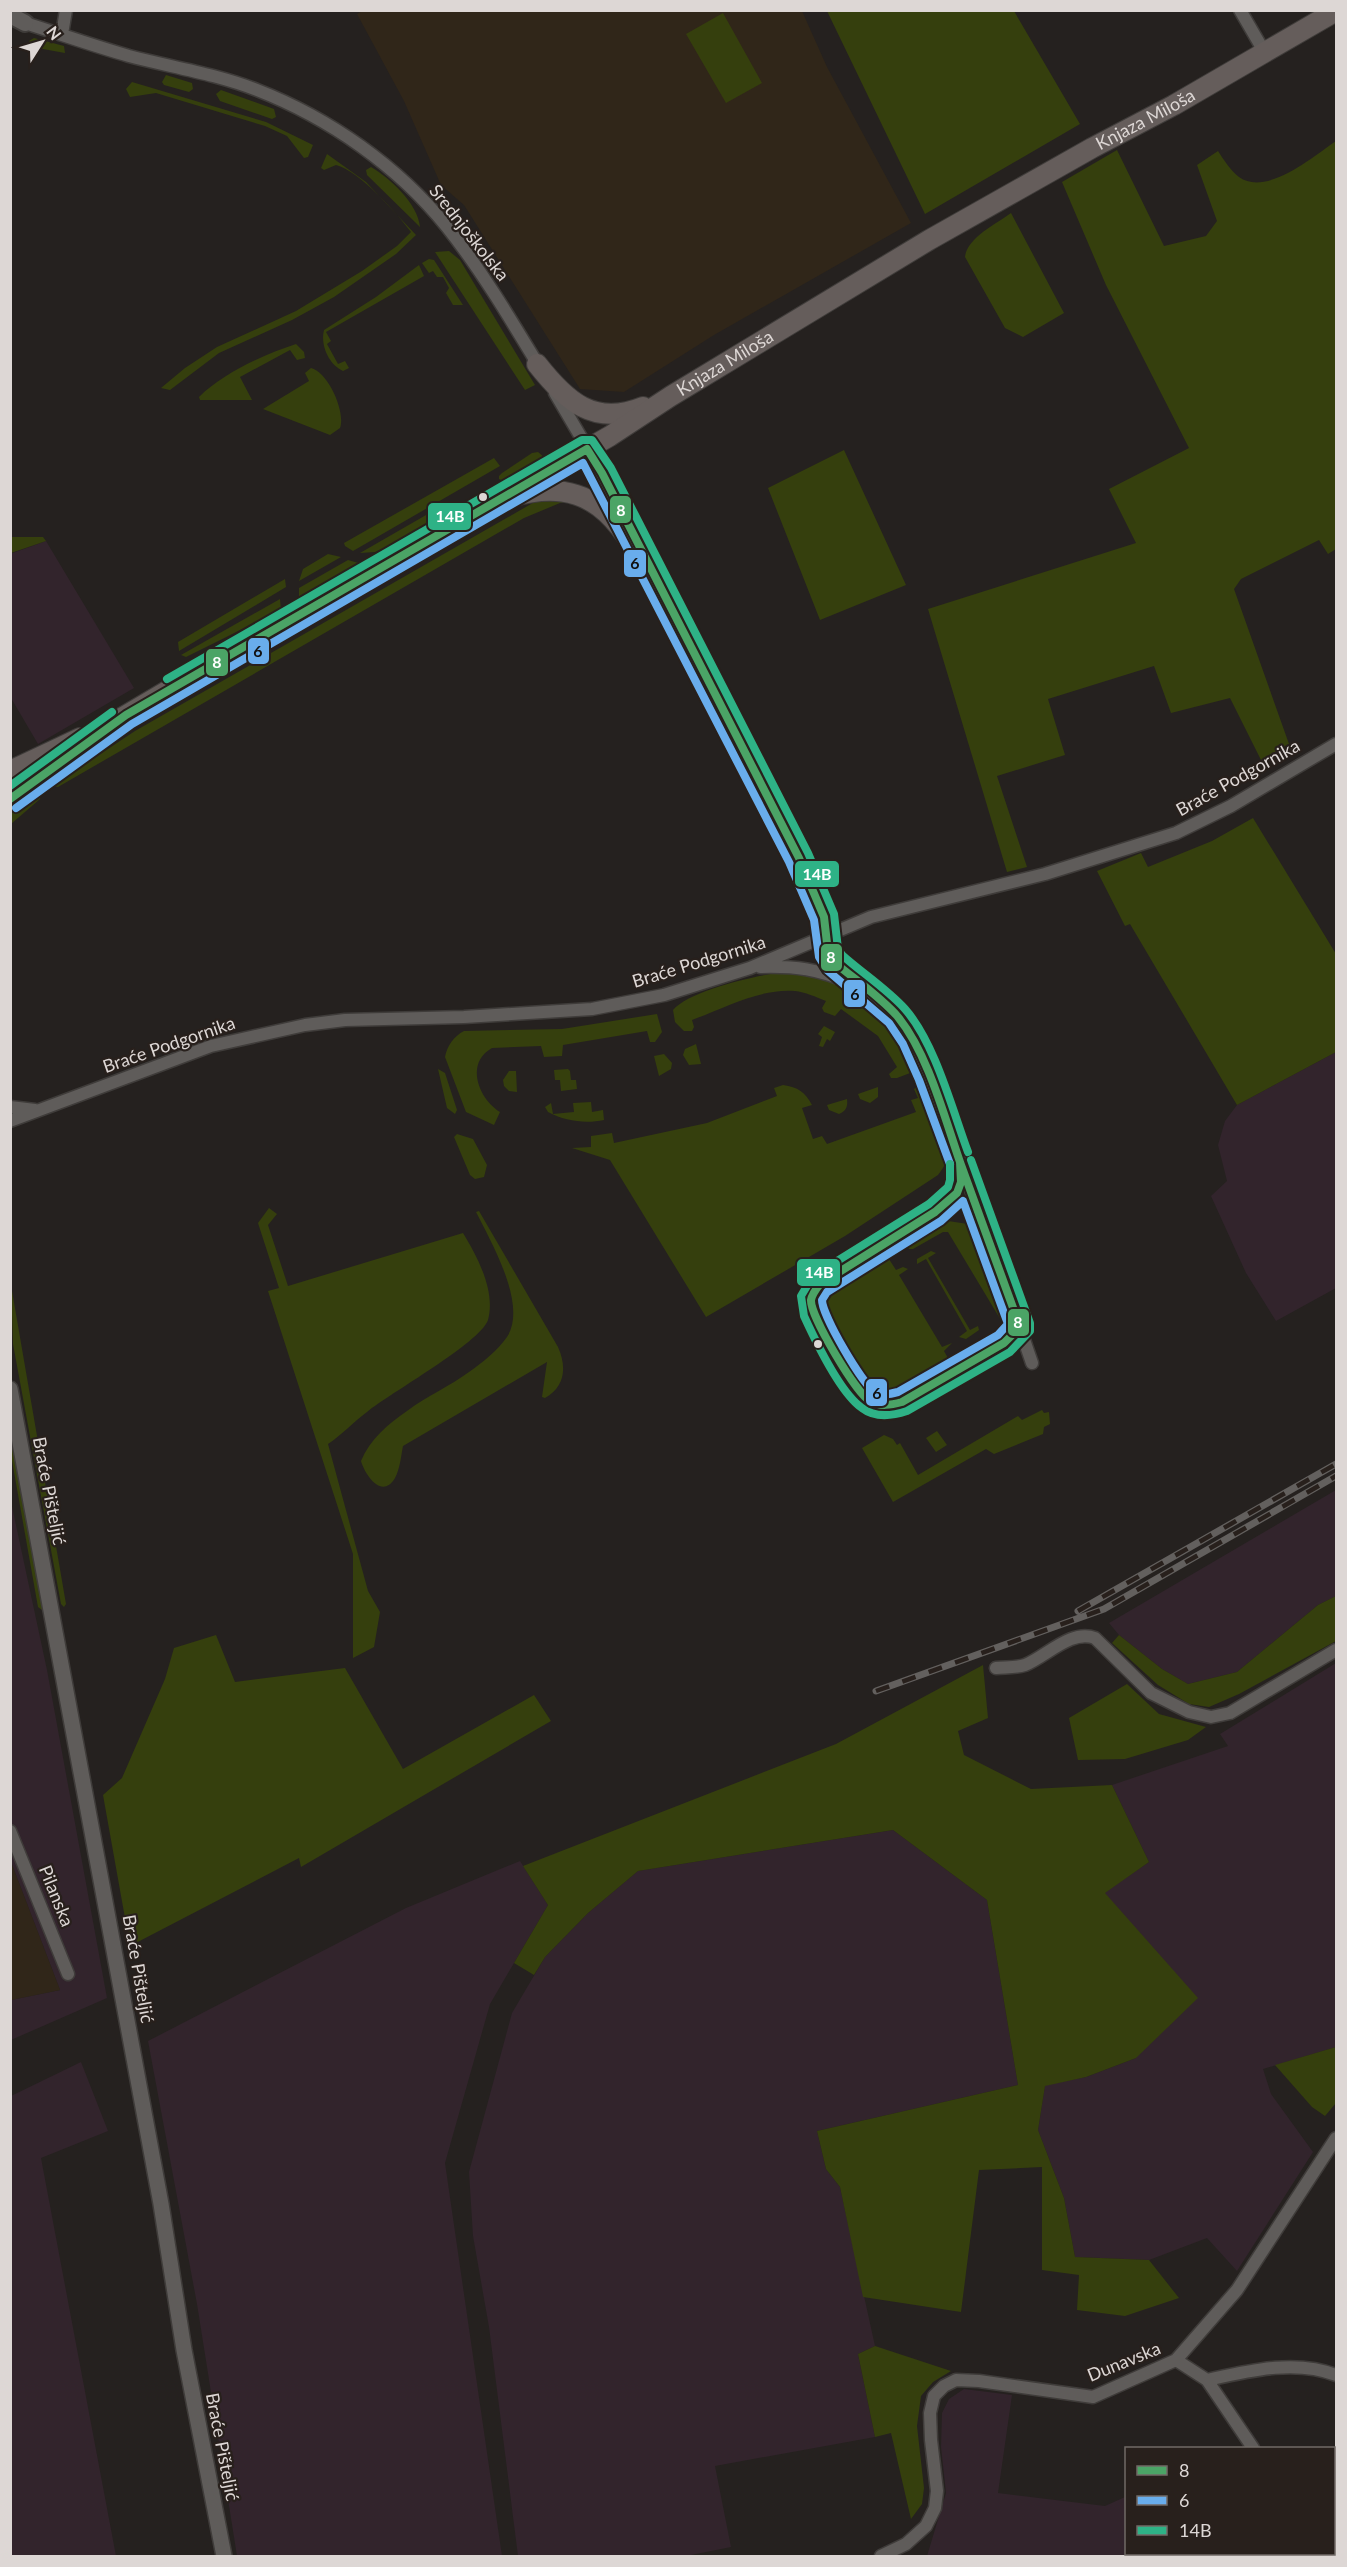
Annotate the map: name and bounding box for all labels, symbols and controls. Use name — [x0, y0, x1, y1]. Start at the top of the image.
north arrow — [12, 12, 72, 72]
text: N — [43, 22, 66, 43]
street label: Knjaza Miloša — [1092, 83, 1198, 154]
street label: Srednjoškolska — [425, 180, 514, 285]
street label: Knjaza Miloša — [672, 325, 777, 400]
unlabelled marker — [477, 491, 489, 503]
line badge: 8 — [609, 495, 632, 524]
text: 8 — [616, 500, 626, 519]
line badge: 14B — [427, 502, 472, 531]
text: 14B — [435, 506, 465, 525]
line badge: 6 — [623, 549, 647, 578]
text: 6 — [630, 553, 640, 572]
line badge: 6 — [247, 637, 270, 665]
text: 6 — [253, 641, 263, 660]
line badge: 8 — [205, 648, 229, 677]
text: 8 — [212, 652, 222, 671]
street label: Braće Podgornika — [1172, 734, 1303, 820]
line badge: 14B — [794, 860, 840, 888]
text: 14B — [802, 864, 832, 883]
street label: Braće Podgornika — [629, 930, 768, 992]
line badge: 8 — [820, 943, 843, 972]
text: 8 — [826, 947, 836, 966]
line badge: 6 — [843, 979, 866, 1008]
text: 6 — [850, 984, 860, 1003]
street label: Braće Podgornika — [100, 1011, 238, 1077]
line badge: 14B — [796, 1258, 841, 1287]
text: 14B — [804, 1262, 834, 1281]
line badge: 8 — [1007, 1308, 1030, 1337]
text: 8 — [1013, 1312, 1023, 1331]
unlabelled marker — [812, 1338, 824, 1350]
line badge: 6 — [865, 1378, 888, 1407]
text: 6 — [872, 1383, 882, 1402]
street label: Braće Pišteljić — [29, 1435, 71, 1547]
street label: Pilanska — [35, 1862, 79, 1930]
street label: Braće Pišteljić — [119, 1913, 159, 2025]
street label: Dunavska — [1084, 2336, 1164, 2386]
street label: Braće Pišteljić — [202, 2391, 244, 2503]
legend — [1125, 2447, 1335, 2555]
text: 8 — [1179, 2459, 1189, 2481]
text: 6 — [1179, 2489, 1189, 2511]
text: 14B — [1179, 2519, 1212, 2541]

